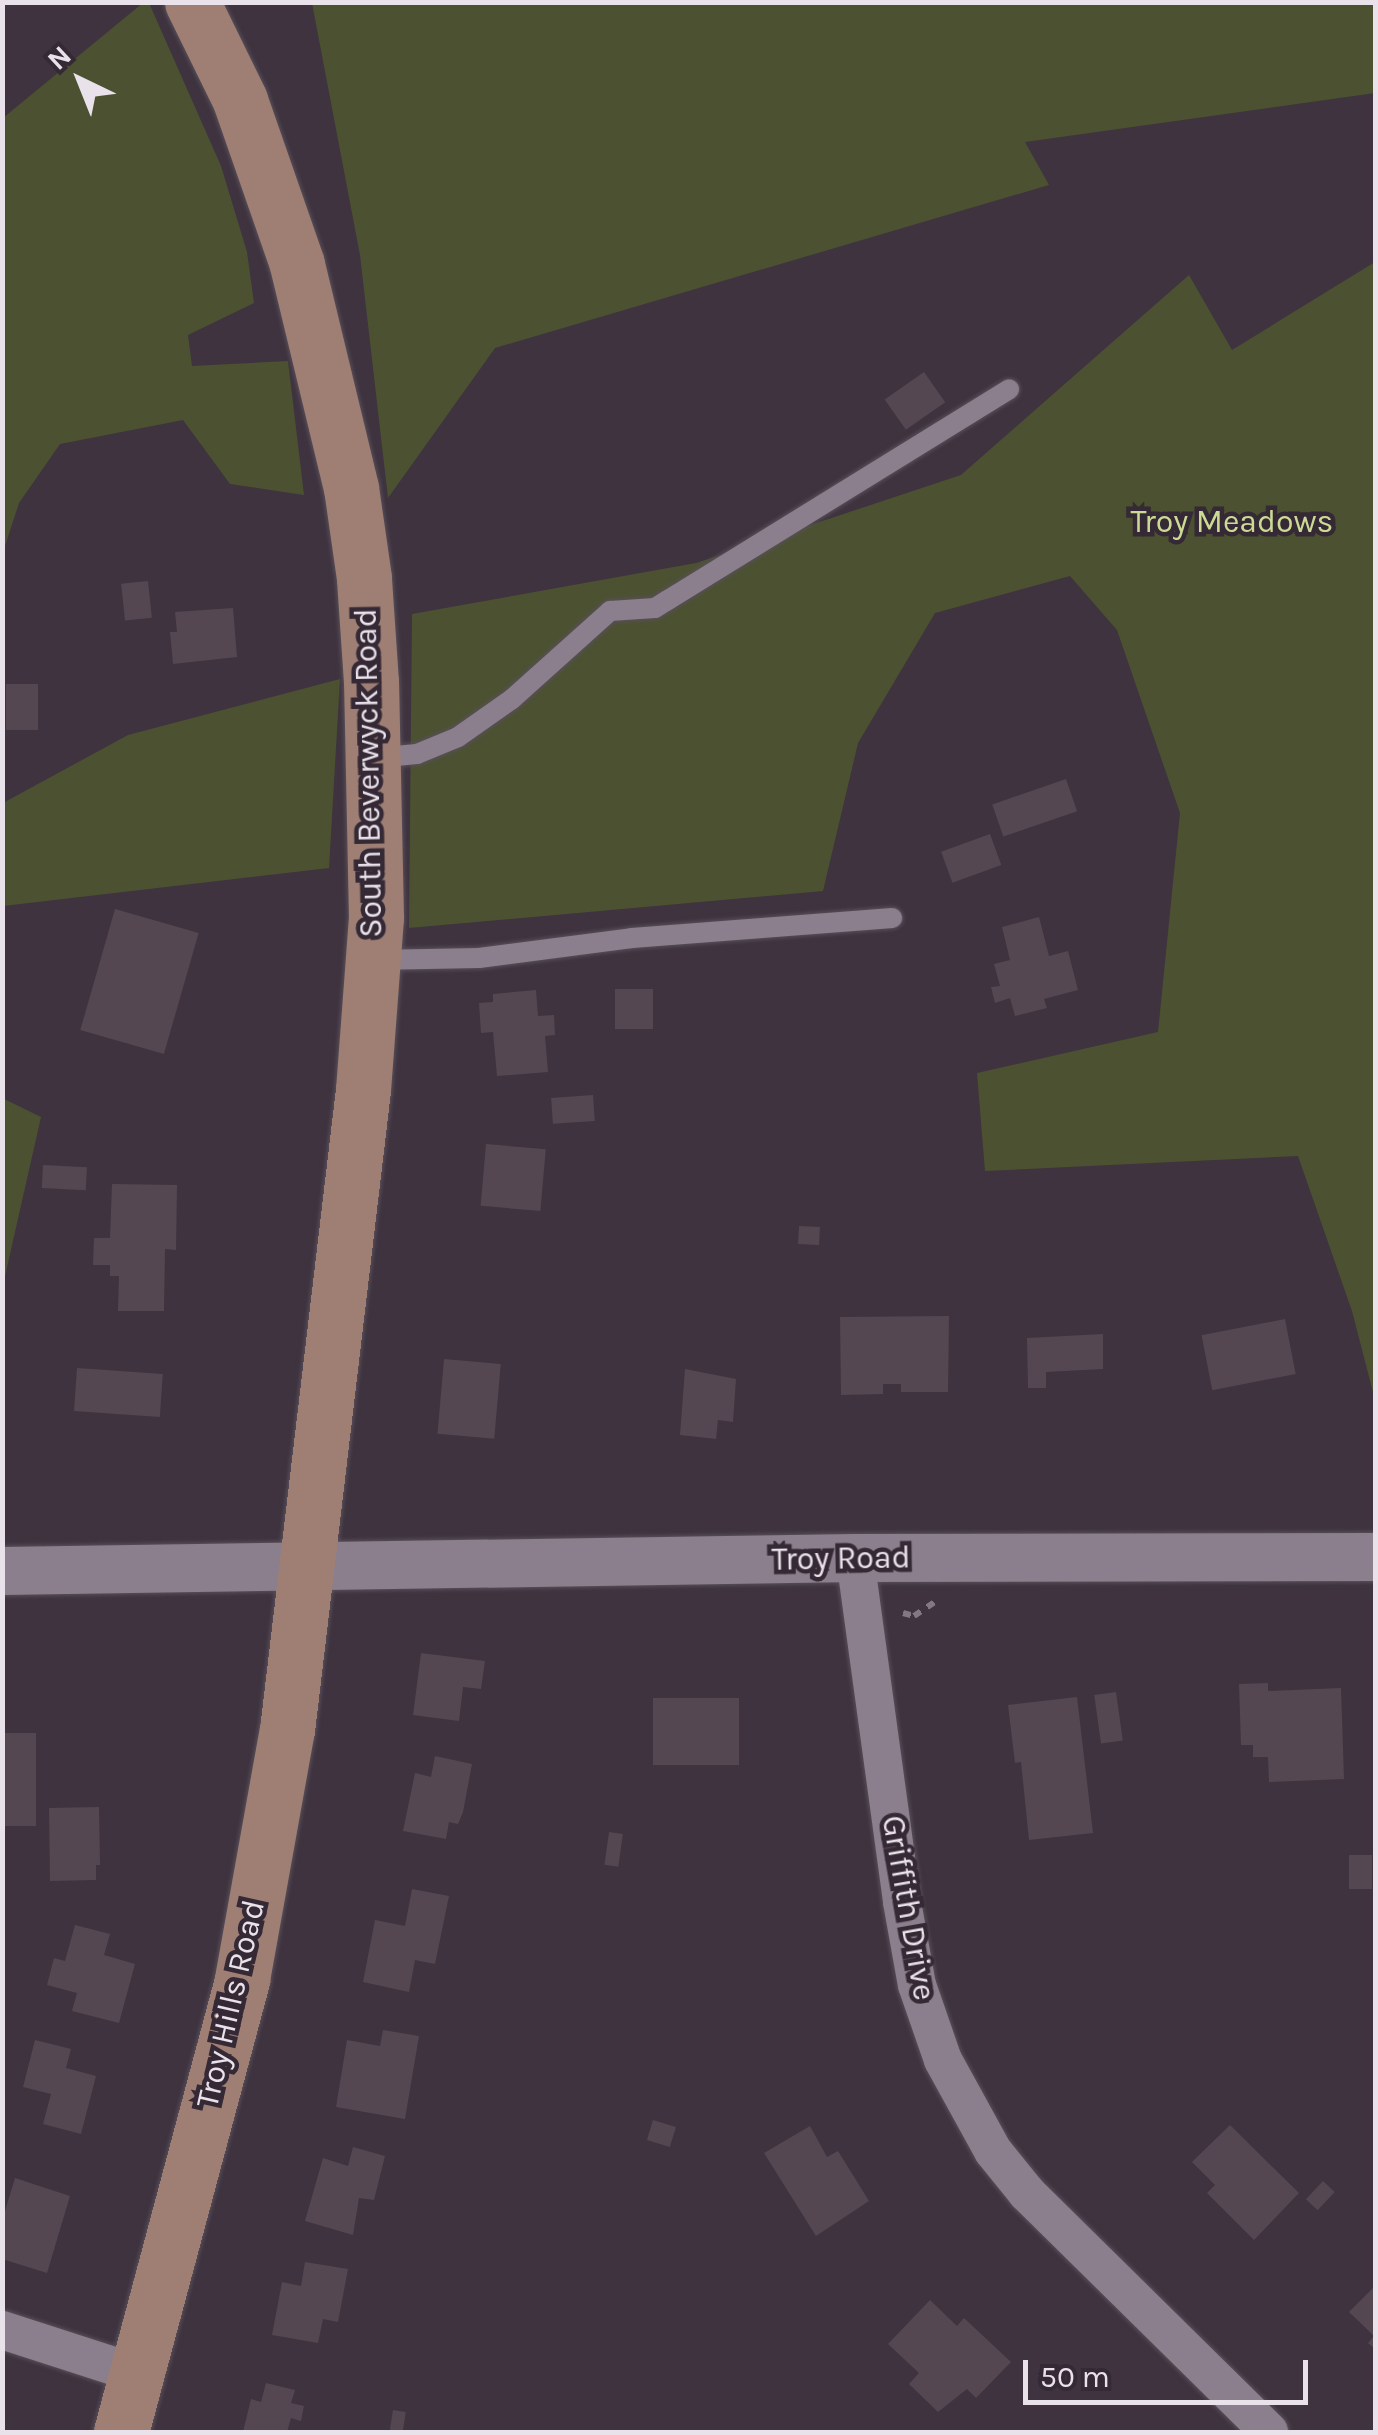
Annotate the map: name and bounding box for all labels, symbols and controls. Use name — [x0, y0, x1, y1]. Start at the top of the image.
north arrow — [30, 30, 130, 130]
text: N — [41, 39, 78, 77]
park label: Troy Meadows — [1131, 503, 1333, 541]
street label: South Beverwyck Road — [347, 608, 391, 938]
street label: Troy Road — [771, 1539, 911, 1579]
street label: Griffith Drive — [873, 1813, 943, 2003]
street label: Troy Hills Road — [188, 1896, 274, 2112]
scale bar — [1028, 2340, 1313, 2402]
text: 50 m — [1040, 2359, 1110, 2395]

